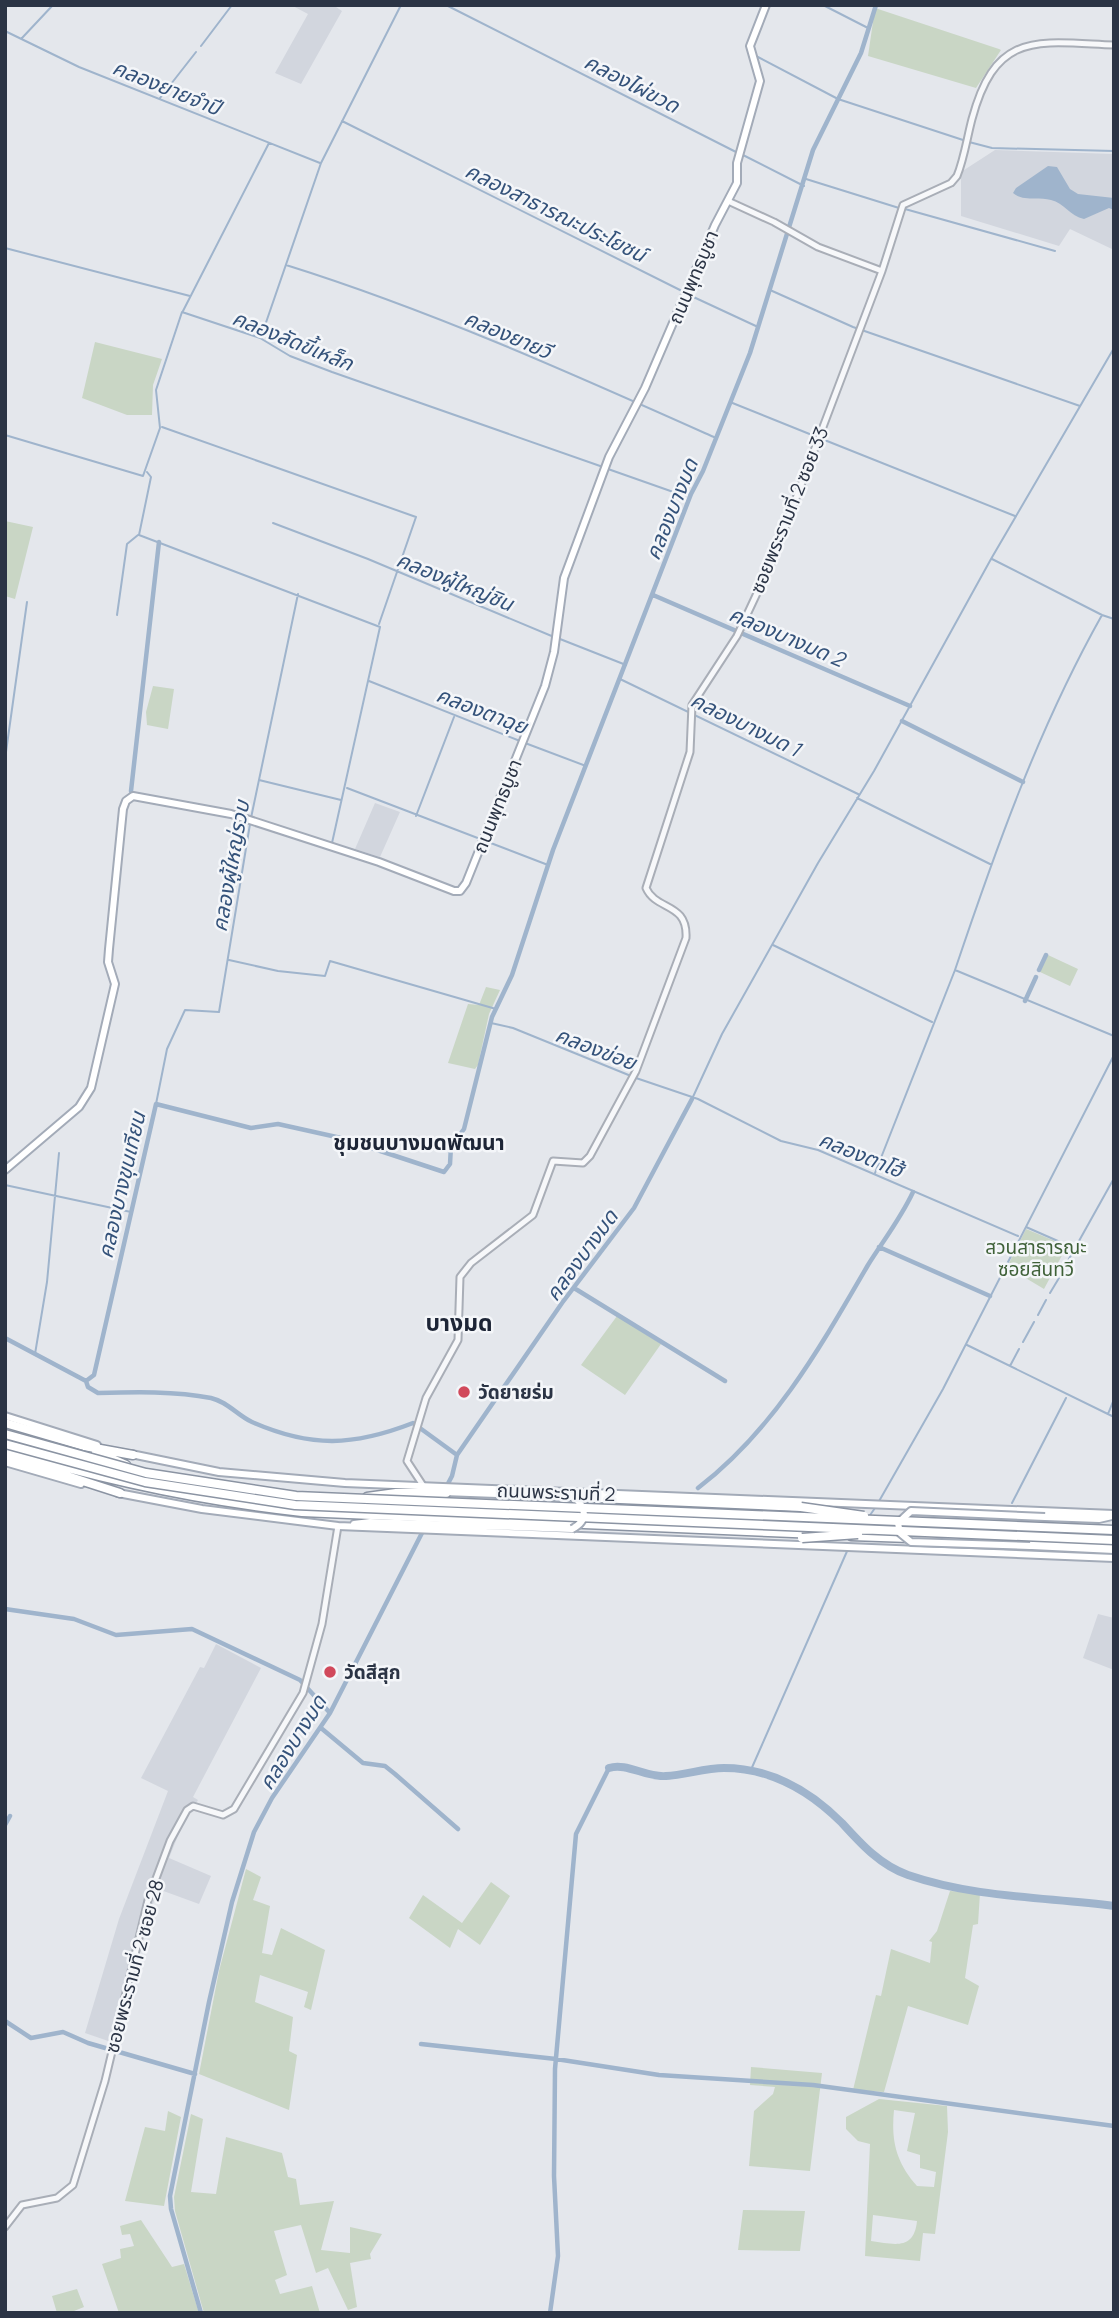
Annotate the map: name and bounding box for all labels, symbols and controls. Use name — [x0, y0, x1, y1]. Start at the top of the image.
water label: คลองไผ่ขวด — [580, 47, 685, 119]
water label: คลองยายจำปี — [109, 53, 227, 122]
water label: คลองสาธารณะประโยชน์ — [461, 156, 655, 270]
street label: ถนนพุทธบูชา — [662, 226, 724, 328]
water label: คลองลัดขี้เหล็ก — [229, 303, 359, 377]
water label: คลองยายวี — [460, 303, 559, 366]
street label: ซอยพระรามที่ 2 ซอย 33 — [744, 423, 834, 597]
water label: คลองบางมด — [638, 453, 704, 564]
water label: คลองผู้ใหญ่ชิน — [392, 545, 519, 618]
water label: คลองบางมด 2 — [725, 599, 851, 674]
water label: คลองตาฉุย — [433, 680, 533, 741]
water label: คลองบางมด 1 — [686, 685, 807, 763]
street label: ถนนพุทธบูชา — [466, 755, 528, 857]
water label: คลองผู้ใหญ่รวบ — [205, 797, 256, 934]
water label: คลองข่อย — [552, 1020, 642, 1077]
water label: คลองบางขุนเทียน — [91, 1108, 152, 1261]
water label: คลองตาโฮ้ — [815, 1125, 910, 1185]
district label: ชุมชนบางมดพัฒนา — [333, 1128, 505, 1156]
water label: คลองบางมด — [538, 1203, 624, 1306]
park label: สวนสาธารณะ ซอยสินทวี — [985, 1234, 1087, 1282]
district label: บางมด — [425, 1306, 493, 1338]
place label: วัดยายร่ม — [478, 1379, 554, 1405]
marker: วัดยายร่ม — [456, 1384, 472, 1400]
street label: ถนนพระรามที่ 2 — [496, 1477, 616, 1507]
place label: วัดสีสุก — [344, 1659, 401, 1685]
marker: วัดสีสุก — [322, 1664, 338, 1680]
water label: คลองบางมด — [252, 1689, 333, 1795]
street label: ซอยพระรามที่ 2 ซอย 28 — [98, 1876, 170, 2056]

